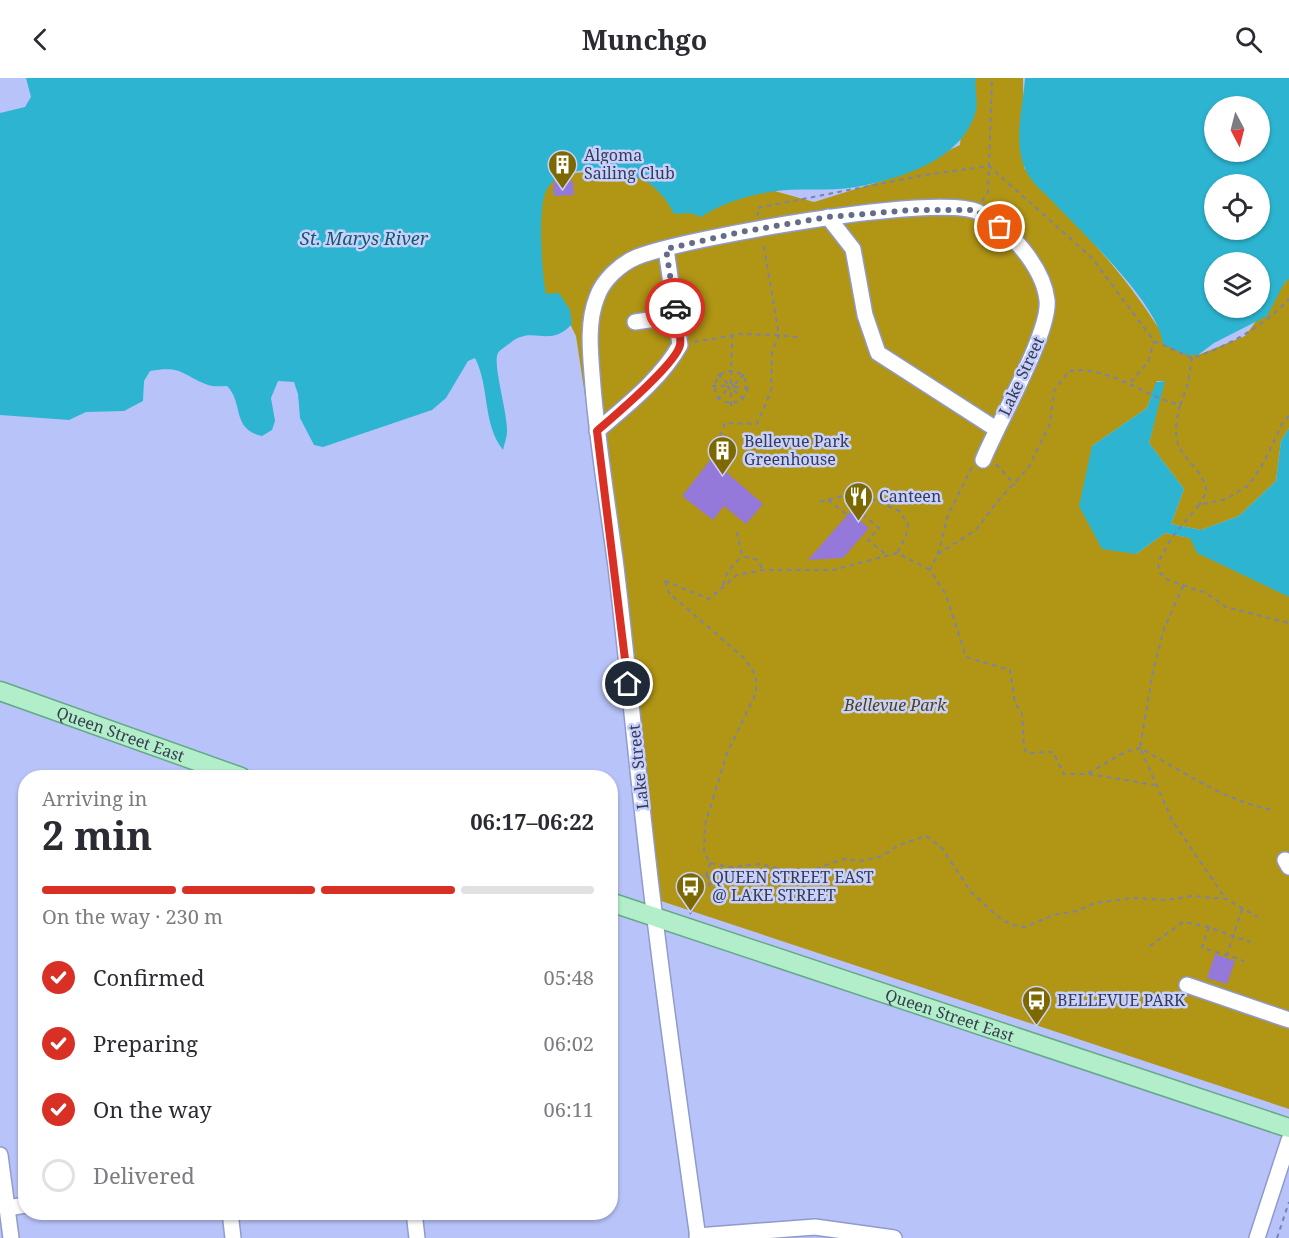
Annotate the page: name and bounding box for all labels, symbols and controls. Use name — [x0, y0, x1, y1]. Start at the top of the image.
text: Munchgo — [582, 21, 707, 58]
icon: back — [24, 23, 57, 56]
icon: search — [1232, 23, 1265, 56]
north arrow — [1204, 96, 1270, 162]
map controls — [1204, 96, 1270, 318]
place label: Algoma Sailing Club — [584, 144, 675, 184]
building icon: Algoma Sailing Club — [547, 148, 579, 190]
button: locate — [1204, 174, 1270, 240]
pin — [974, 201, 1025, 252]
icon: bag — [983, 210, 1016, 243]
water label: St. Marys River — [300, 226, 429, 250]
button: layers — [1204, 252, 1270, 318]
courier — [645, 278, 705, 338]
icon: car — [659, 292, 692, 325]
street label: Lake Street — [993, 332, 1049, 419]
place label: Bellevue Park Greenhouse — [744, 430, 850, 470]
building icon: Bellevue Park Greenhouse — [707, 434, 739, 476]
restaurant icon: Canteen — [842, 480, 874, 522]
place label: Canteen — [879, 485, 941, 507]
pin — [602, 658, 653, 709]
icon: home — [611, 667, 644, 700]
park label: Bellevue Park — [843, 694, 947, 716]
street label: Queen Street East — [54, 701, 188, 767]
street label: Lake Street — [623, 723, 653, 811]
text: Arriving in — [42, 785, 147, 812]
text: 06:17–06:22 — [470, 806, 594, 836]
text: 2 min — [42, 808, 152, 861]
place label: QUEEN STREET EAST @ LAKE STREET — [712, 866, 874, 906]
bus stop icon: QUEEN STREET EAST @ LAKE STREET — [675, 870, 707, 912]
text: On the way · 230 m — [42, 903, 223, 930]
icon: check — [42, 961, 75, 994]
text: Confirmed — [93, 962, 204, 992]
text: 05:48 — [544, 964, 594, 991]
street label: Queen Street East — [882, 983, 1017, 1047]
bus stop icon: BELLEVUE PARK — [1020, 984, 1052, 1026]
place label: BELLEVUE PARK — [1057, 989, 1186, 1011]
icon: check — [42, 1027, 75, 1060]
text: Preparing — [93, 1028, 198, 1058]
text: 06:02 — [544, 1030, 594, 1057]
icon: check — [42, 1093, 75, 1126]
text: On the way — [93, 1094, 212, 1124]
text: 06:11 — [544, 1096, 594, 1123]
text: Delivered — [93, 1160, 195, 1190]

